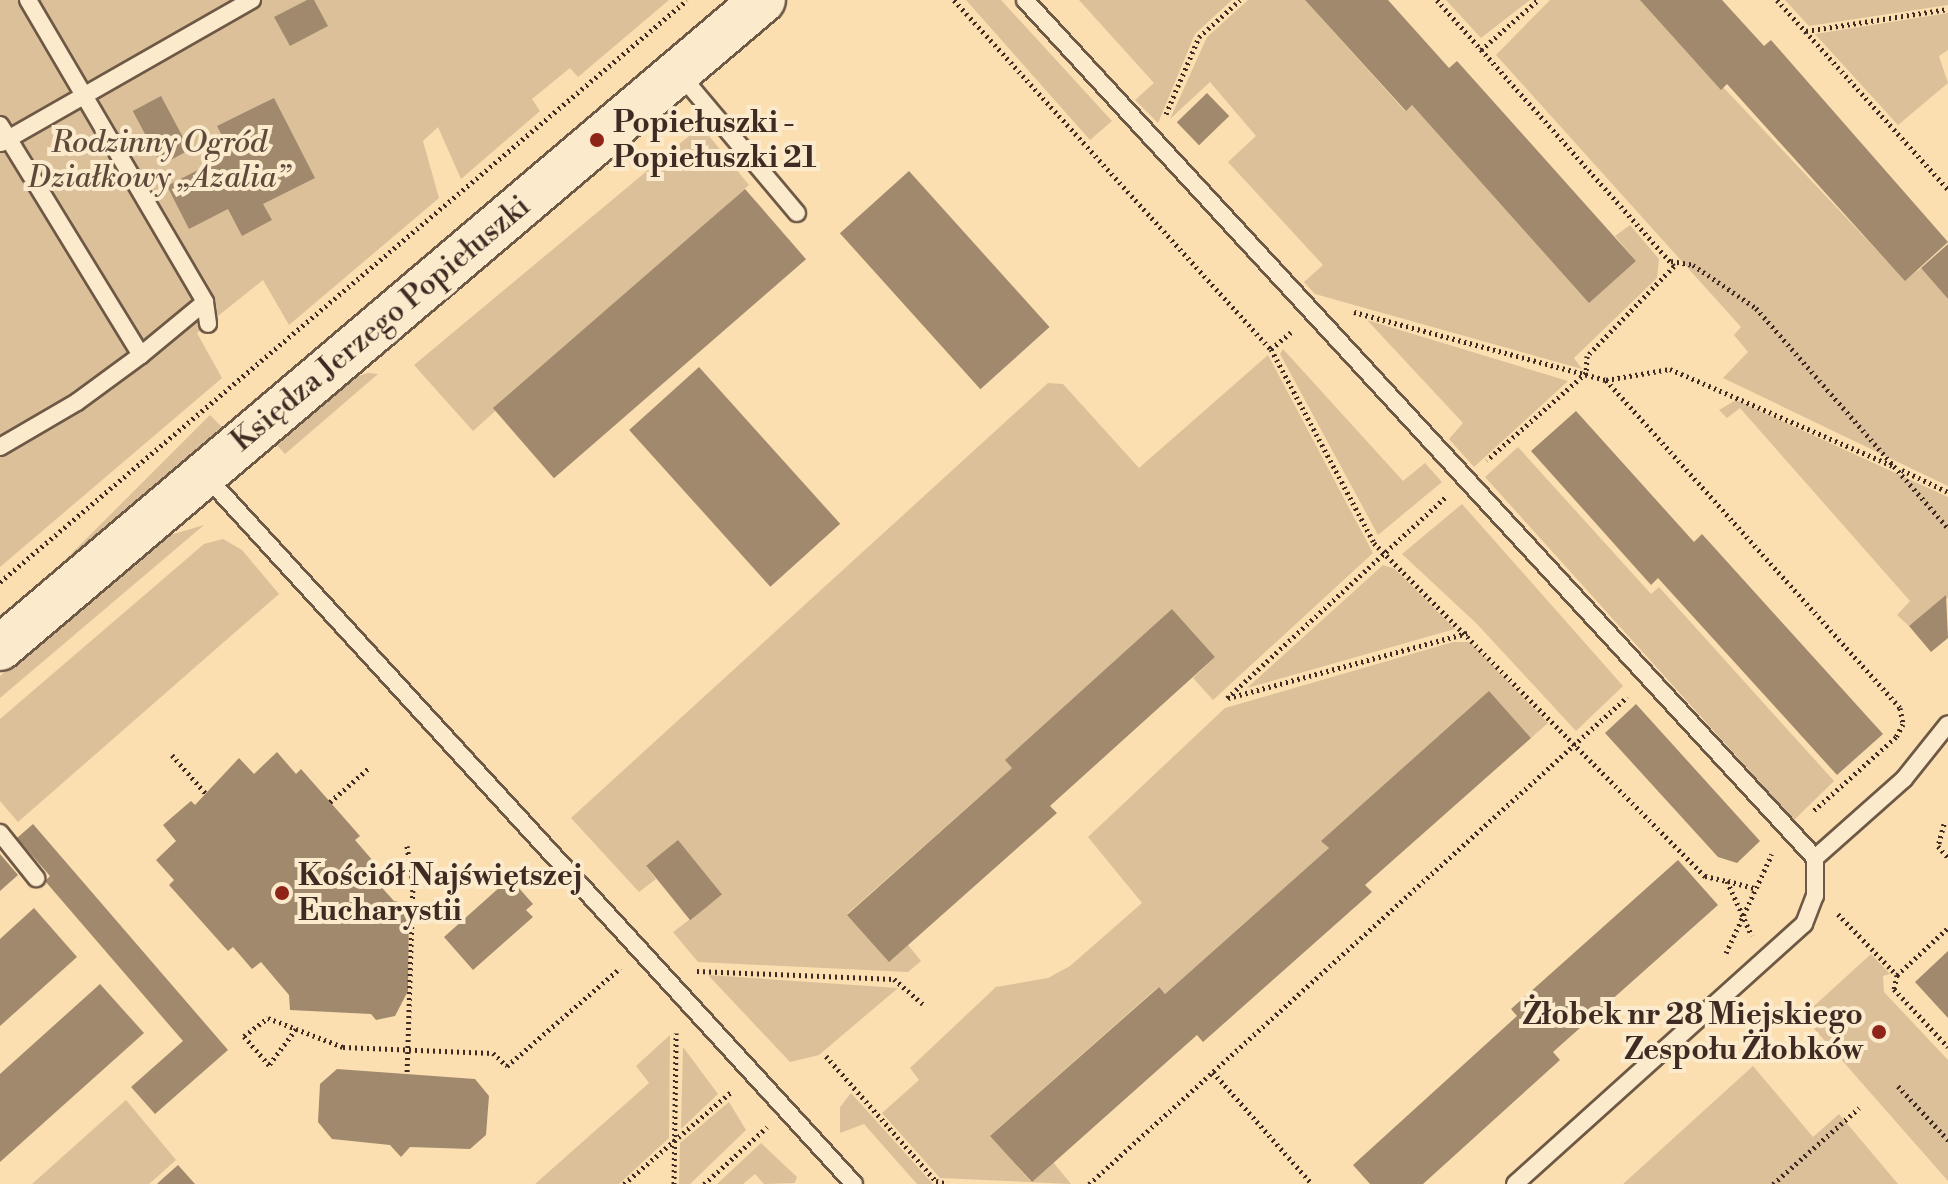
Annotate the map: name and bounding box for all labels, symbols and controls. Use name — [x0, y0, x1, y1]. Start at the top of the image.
place label: Popiełuszki - Popiełuszki 21 — [613, 105, 816, 176]
park label: Rodzinny Ogród Działkowy „Azalia” — [28, 125, 290, 196]
marker: Popiełuszki - Popiełuszki 21 — [588, 131, 606, 149]
street label: Księdza Jerzego Popiełuszki — [224, 188, 538, 460]
place label: Kościół Najświętszej Eucharystii — [298, 858, 582, 928]
marker: Kościół Najświętszej Eucharystii — [273, 884, 291, 902]
place label: Żłobek nr 28 Miejskiego Zespołu Żłobków — [1523, 997, 1863, 1068]
marker: Żłobek nr 28 Miejskiego Zespołu Żłobków — [1870, 1023, 1888, 1041]

